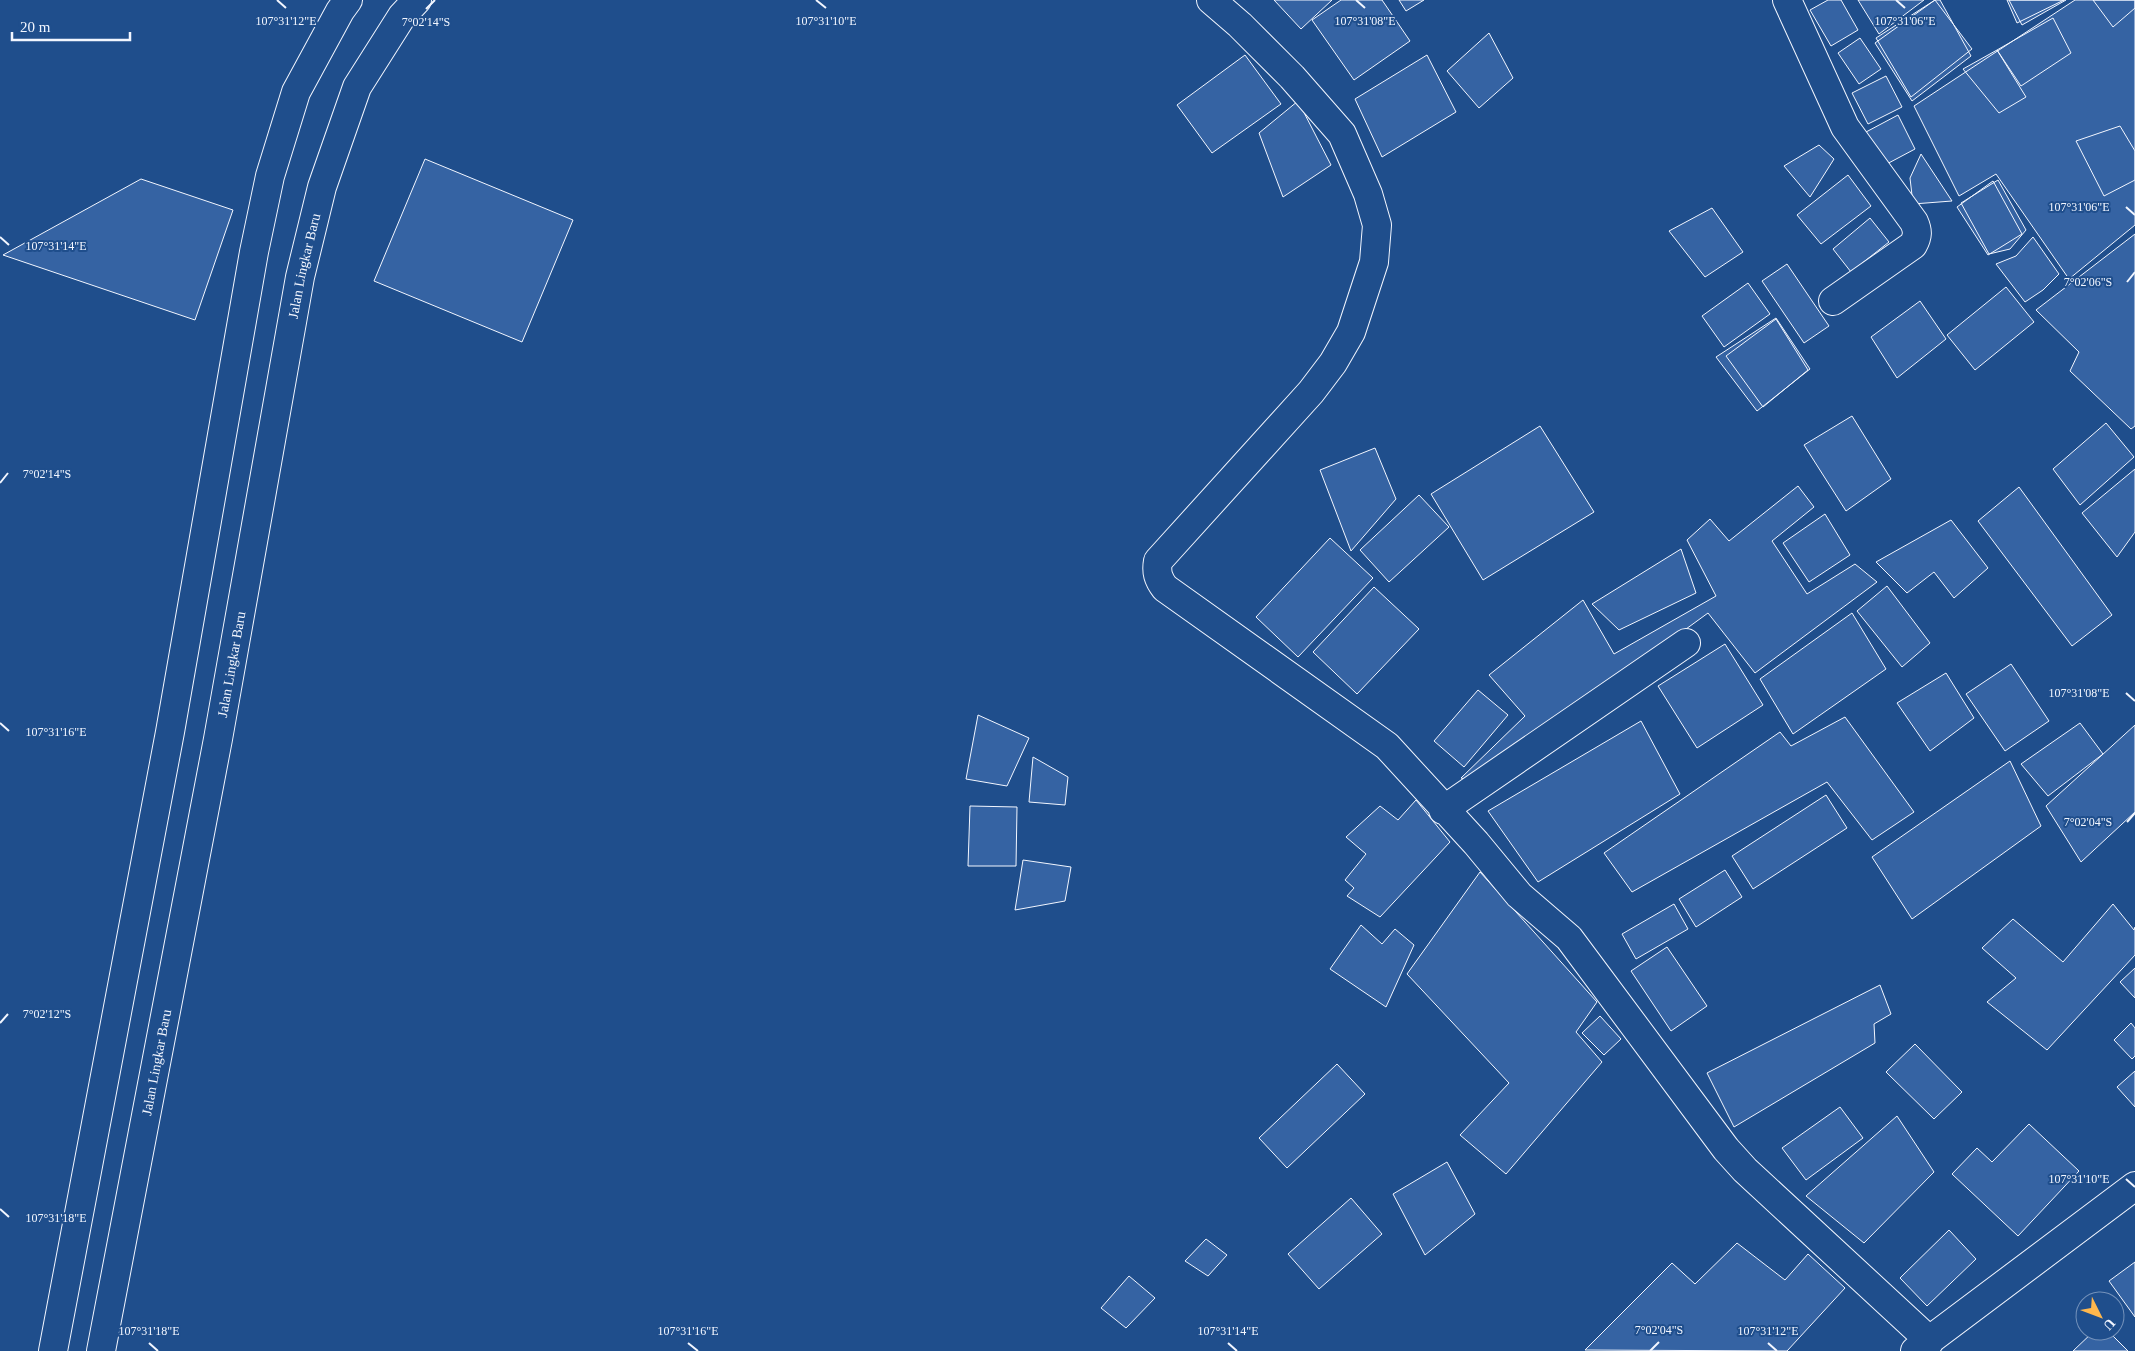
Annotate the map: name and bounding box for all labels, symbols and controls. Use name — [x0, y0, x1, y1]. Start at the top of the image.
scale bar — [12, 10, 130, 42]
text: 107°31'12"E — [255, 14, 317, 28]
text: 107°31'10"E — [795, 14, 857, 28]
text: 107°31'08"E — [1334, 14, 1396, 28]
text: 107°31'06"E — [1874, 14, 1936, 28]
text: 7°02'14"S — [402, 15, 450, 29]
text: 20 m — [20, 19, 51, 35]
text: 107°31'06"E — [2048, 200, 2110, 214]
street label: Jalan Lingkar Baru — [285, 212, 323, 320]
text: 107°31'14"E — [25, 239, 87, 253]
text: 7°02'06"S — [2064, 275, 2112, 289]
text: 7°02'14"S — [23, 467, 71, 481]
street label: Jalan Lingkar Baru — [215, 610, 248, 718]
text: 107°31'08"E — [2048, 686, 2110, 700]
text: 107°31'16"E — [25, 725, 87, 739]
text: 7°02'04"S — [2064, 815, 2112, 829]
text: 7°02'12"S — [23, 1007, 71, 1021]
street label: Jalan Lingkar Baru — [139, 1008, 174, 1116]
text: 107°31'10"E — [2048, 1172, 2110, 1186]
text: 107°31'18"E — [25, 1211, 87, 1225]
north arrow — [2075, 1291, 2125, 1341]
text: U — [2100, 1316, 2118, 1333]
text: 7°02'04"S — [1635, 1323, 1683, 1337]
text: 107°31'18"E — [118, 1324, 180, 1338]
text: 107°31'16"E — [657, 1324, 719, 1338]
text: 107°31'14"E — [1197, 1324, 1259, 1338]
text: 107°31'12"E — [1737, 1324, 1799, 1338]

